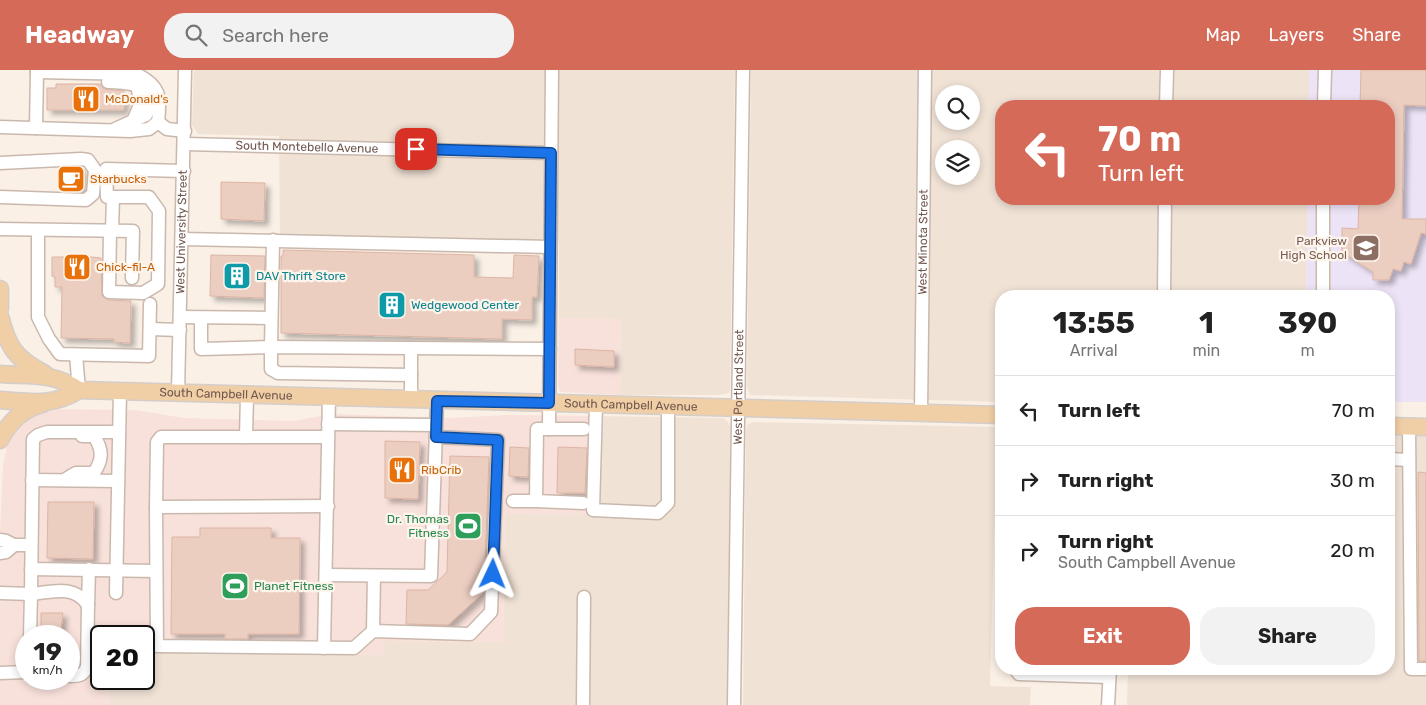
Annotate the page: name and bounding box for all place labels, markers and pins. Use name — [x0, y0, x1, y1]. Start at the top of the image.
restaurant icon: McDonald's — [71, 84, 101, 114]
place label: McDonald's — [105, 92, 169, 106]
pin — [395, 128, 437, 170]
cafe icon: Starbucks — [56, 164, 86, 194]
place label: Starbucks — [90, 172, 147, 186]
school or university icon: Parkview High School — [1351, 233, 1381, 263]
place label: Parkview High School — [1280, 234, 1347, 262]
restaurant icon: Chick-fil-A — [62, 252, 92, 282]
place label: Chick-fil-A — [96, 260, 155, 274]
building icon: DAV Thrift Store — [222, 261, 252, 291]
place label: DAV Thrift Store — [256, 269, 346, 283]
building icon: Wedgewood Center — [377, 290, 407, 320]
place label: Wedgewood Center — [411, 298, 520, 312]
restaurant icon: RibCrib — [387, 455, 417, 485]
place label: RibCrib — [421, 463, 462, 477]
sports icon: Dr. Thomas Fitness — [453, 511, 483, 541]
place label: Dr. Thomas Fitness — [387, 512, 449, 540]
sports icon: Planet Fitness — [220, 571, 250, 601]
place label: Planet Fitness — [254, 579, 334, 593]

